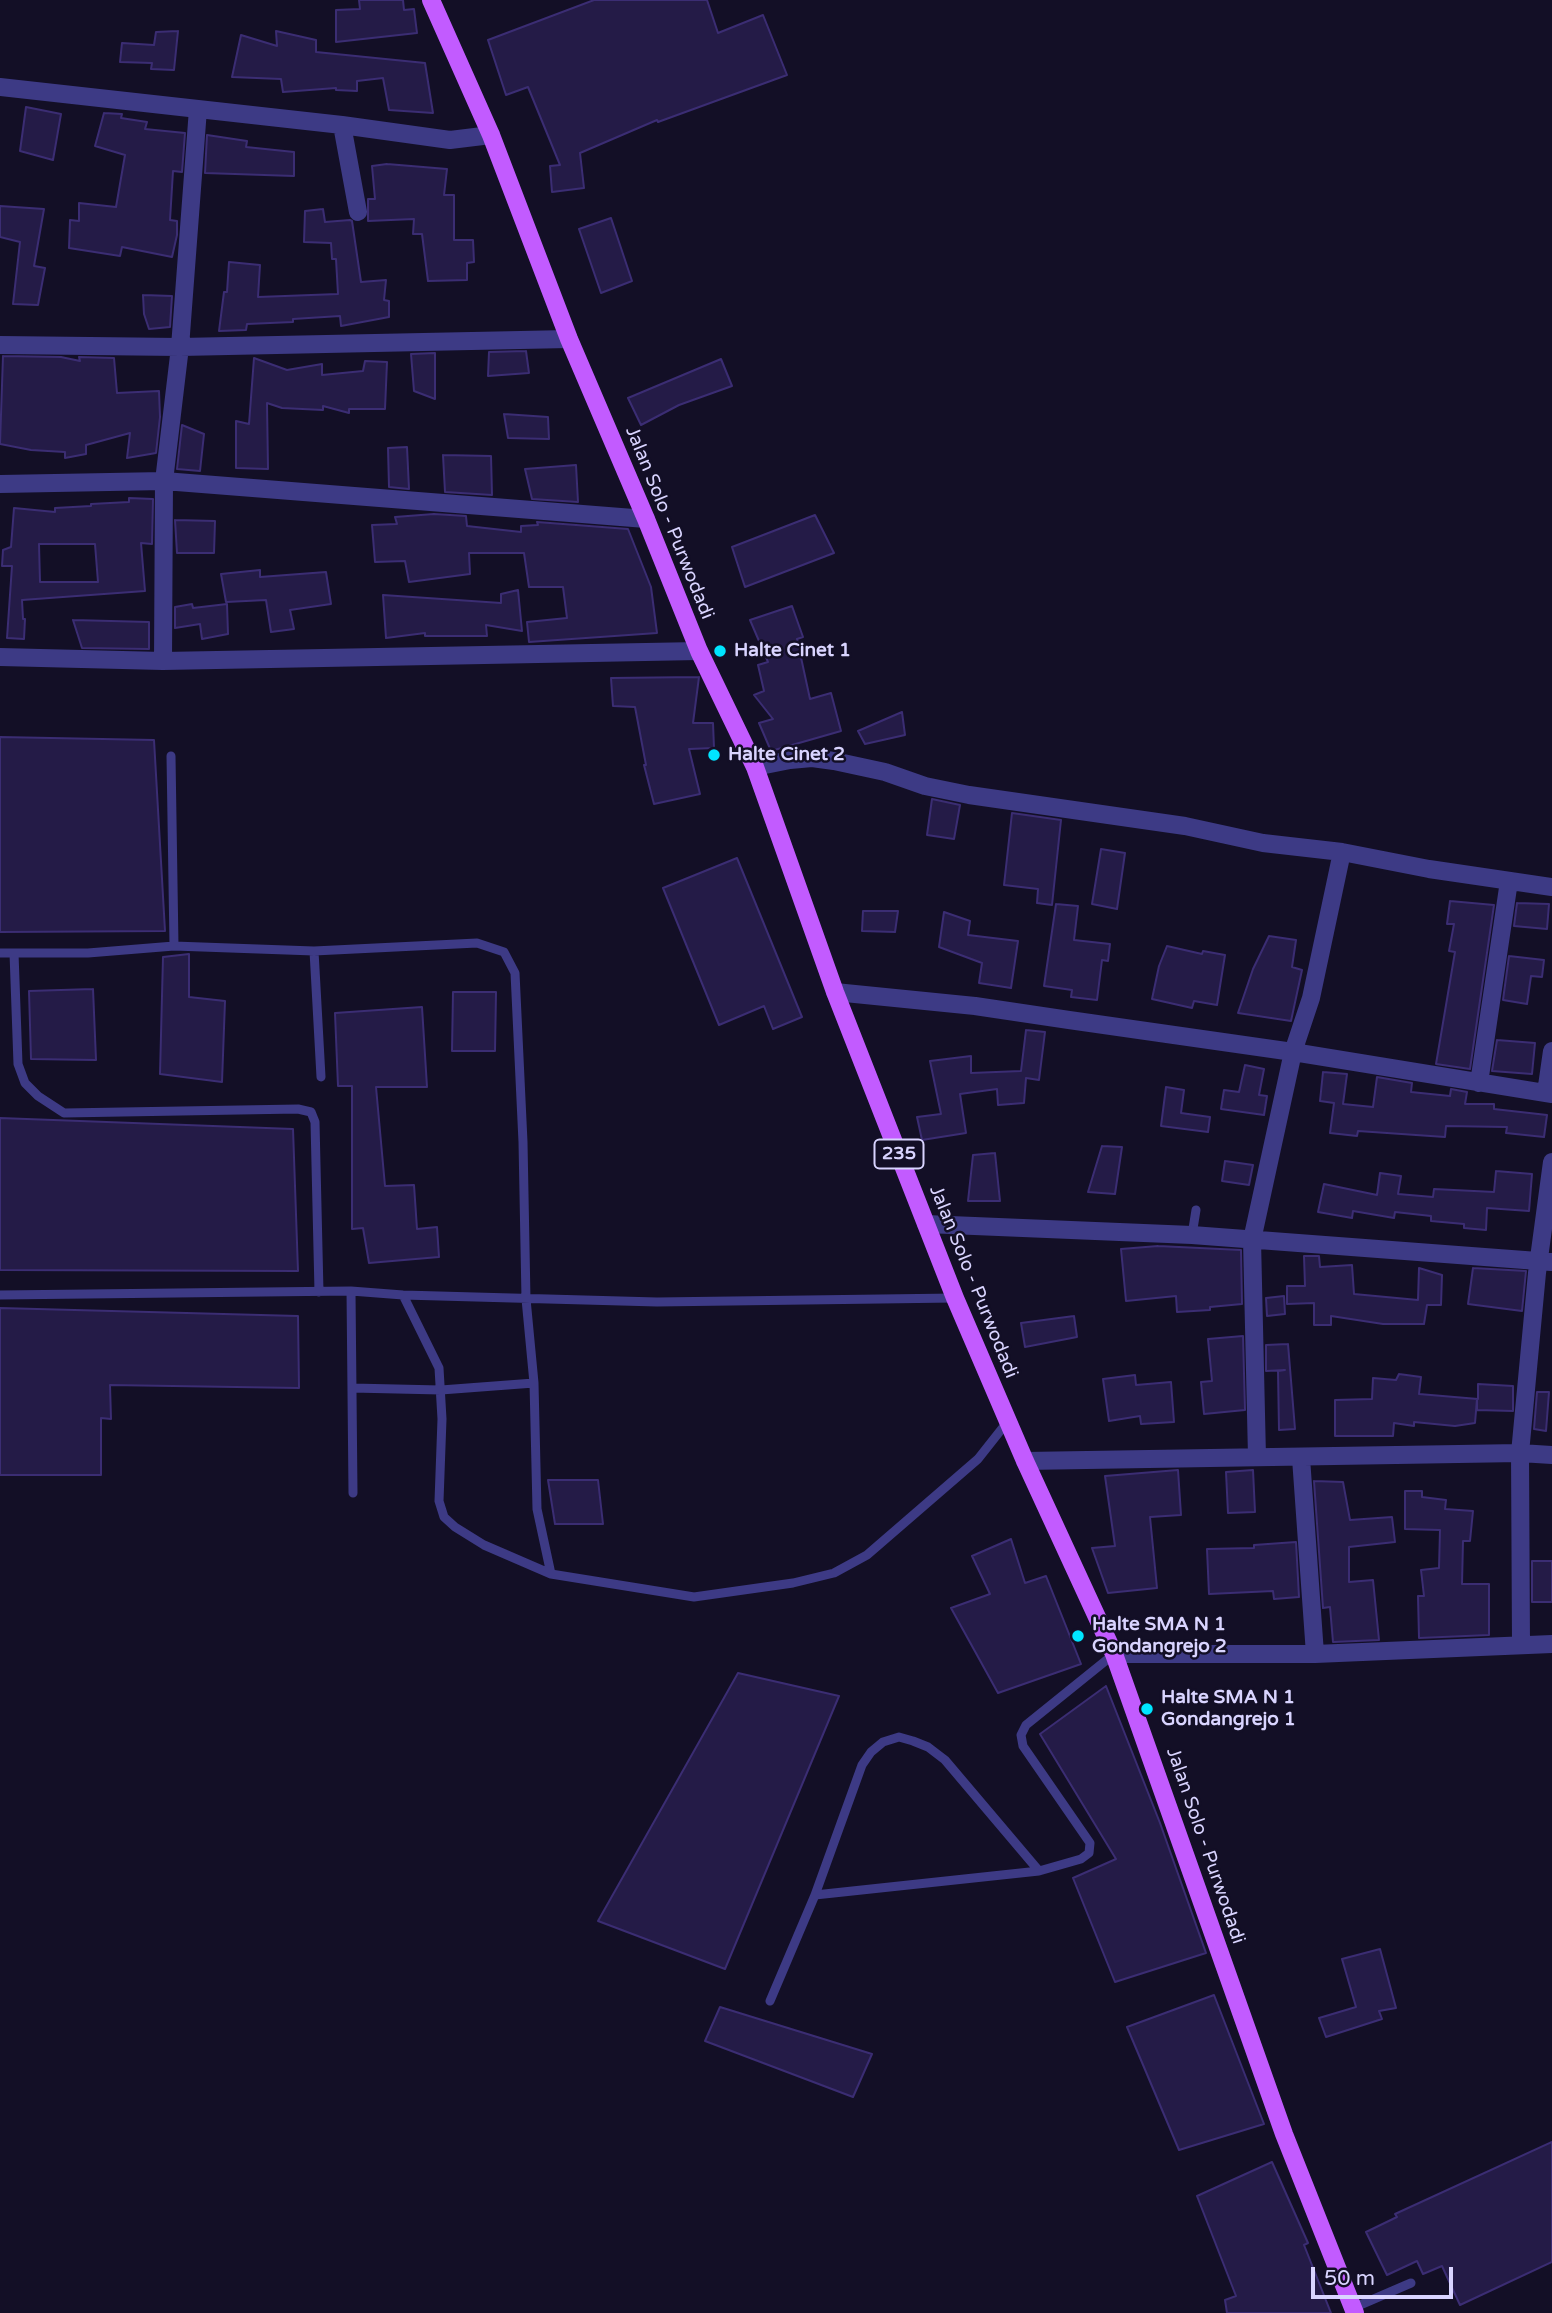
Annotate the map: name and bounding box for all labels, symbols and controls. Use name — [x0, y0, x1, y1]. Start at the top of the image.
street label: Jalan Solo - Purwodadi — [620, 423, 718, 623]
place label: Halte Cinet 1 — [734, 640, 851, 662]
marker: Halte Cinet 1 — [712, 643, 728, 659]
place label: Halte Cinet 2 — [728, 744, 845, 766]
marker: Halte Cinet 2 — [706, 747, 722, 763]
road number: 235 — [874, 1140, 923, 1168]
street label: Jalan Solo - Purwodadi — [924, 1182, 1022, 1382]
place label: Halte SMA N 1 Gondangrejo 2 — [1092, 1614, 1227, 1658]
marker: Halte SMA N 1 Gondangrejo 2 — [1070, 1628, 1086, 1644]
place label: Halte SMA N 1 Gondangrejo 1 — [1161, 1687, 1296, 1731]
marker: Halte SMA N 1 Gondangrejo 1 — [1139, 1701, 1155, 1717]
street label: Jalan Solo - Purwodadi — [1161, 1745, 1249, 1947]
scale bar — [1314, 2254, 1456, 2298]
text: 50 m — [1324, 2266, 1375, 2291]

